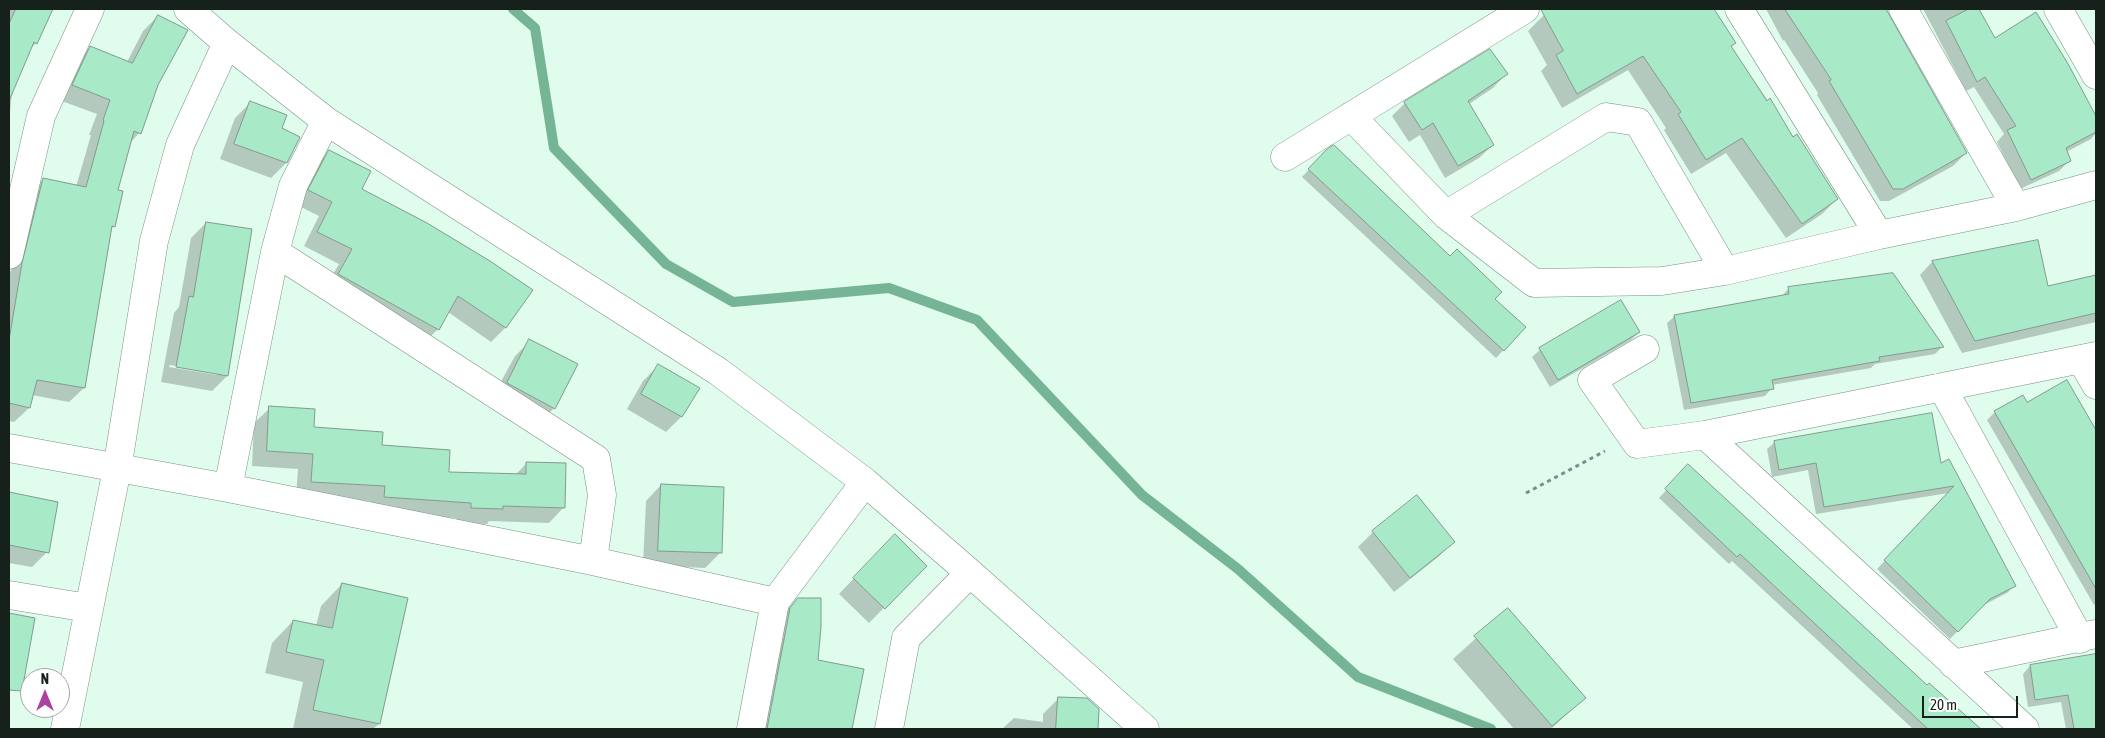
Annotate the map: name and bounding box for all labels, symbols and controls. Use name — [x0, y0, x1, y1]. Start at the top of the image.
north arrow — [20, 668, 70, 718]
text: N — [41, 671, 49, 687]
scale bar — [1925, 686, 2021, 718]
text: 20 m — [1930, 696, 1957, 713]

